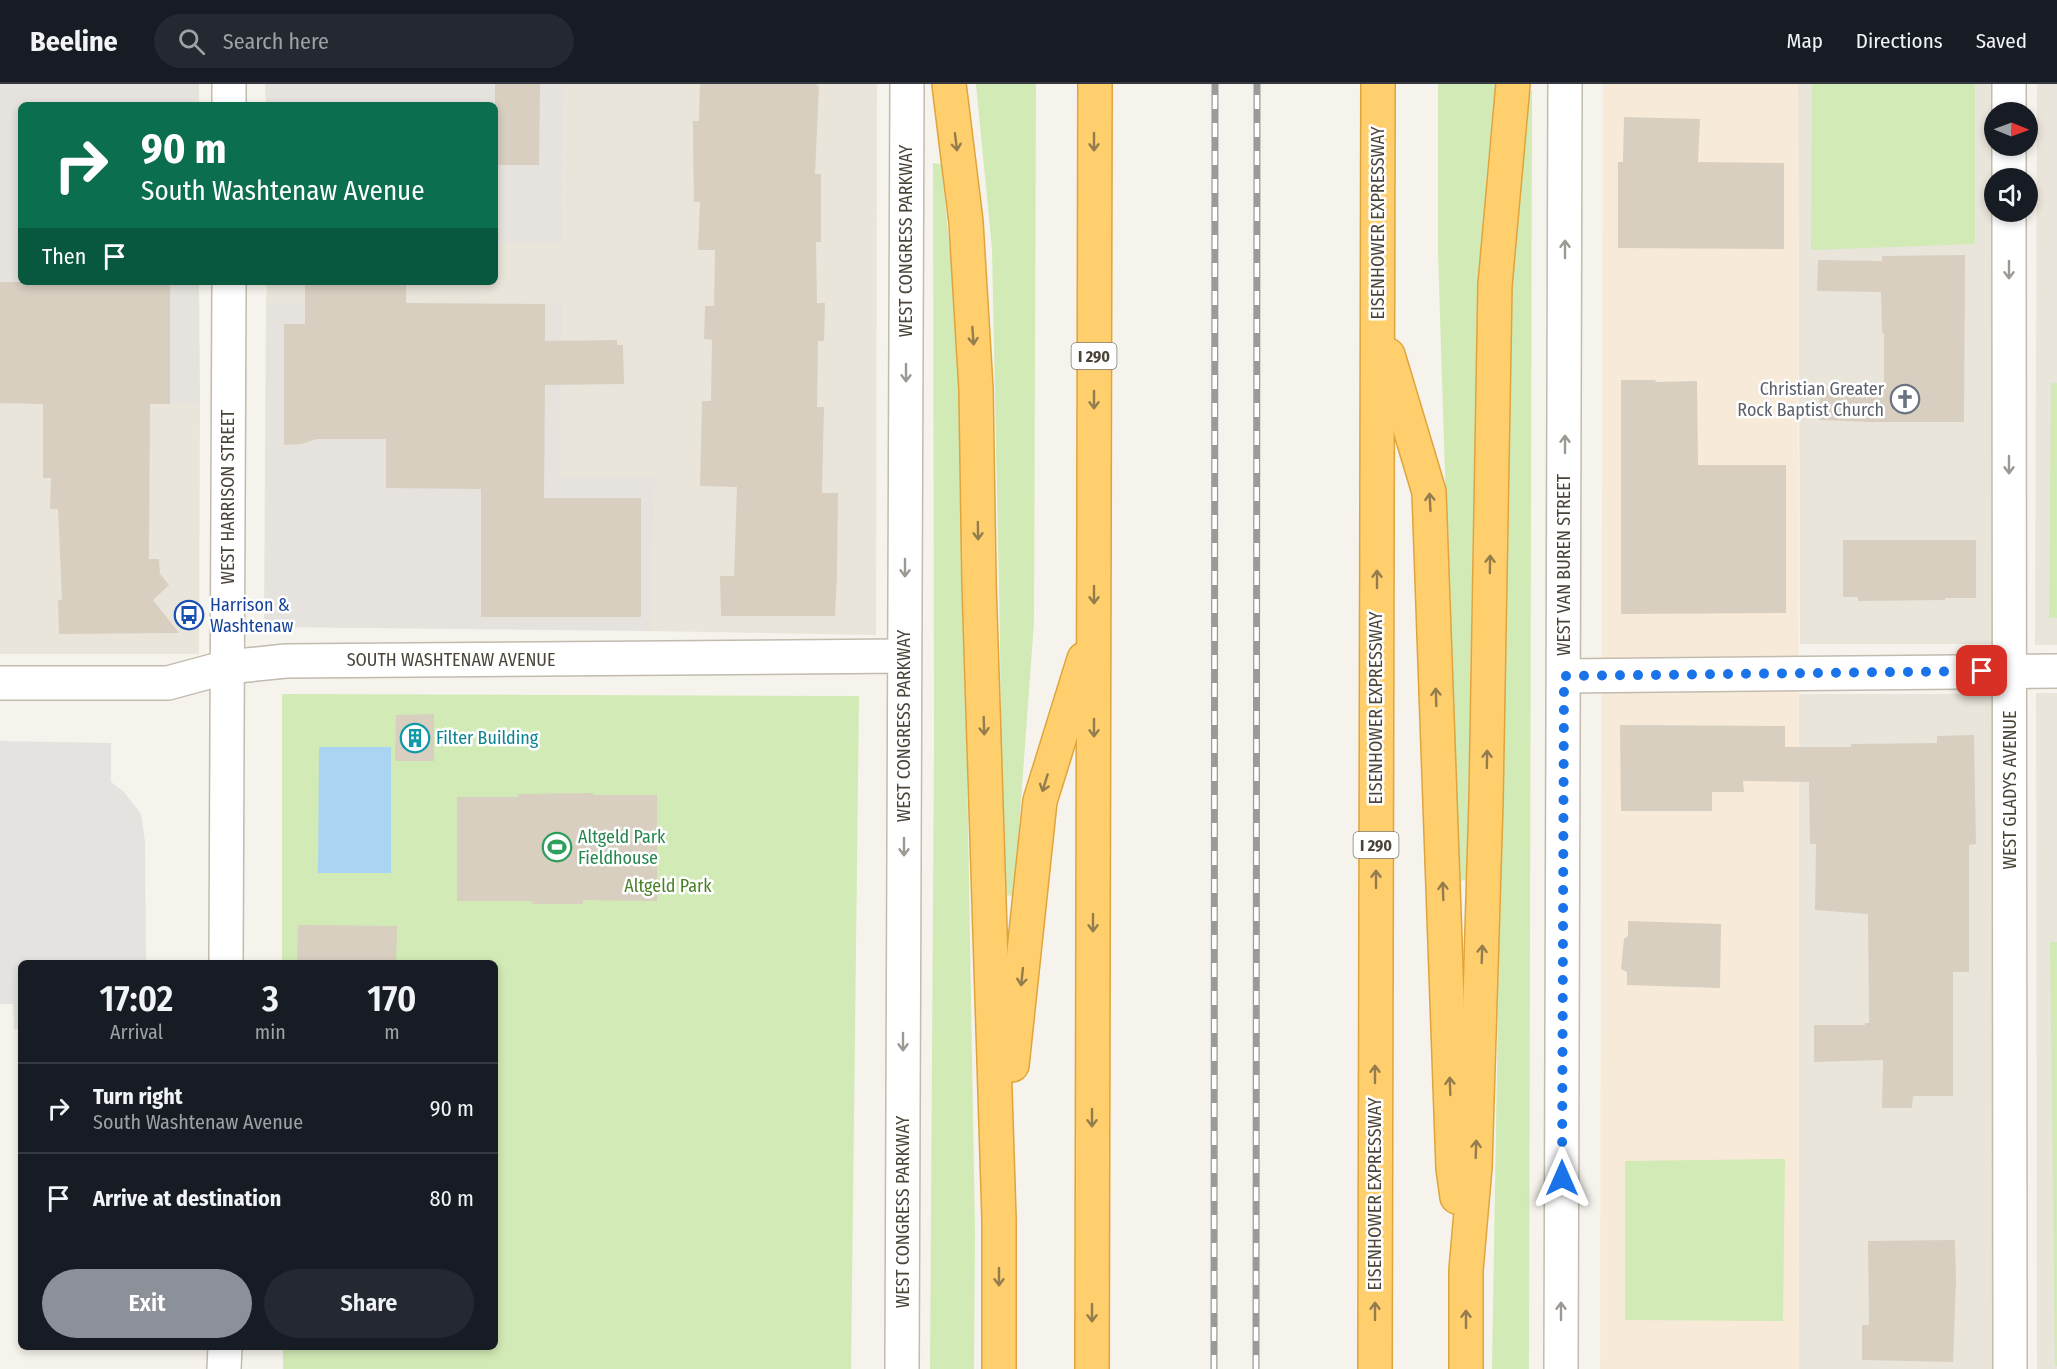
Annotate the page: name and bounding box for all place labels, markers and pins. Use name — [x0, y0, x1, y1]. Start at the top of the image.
place label: Christian Greater Rock Baptist Church — [1737, 378, 1885, 421]
church icon: Christian Greater Rock Baptist Church — [1889, 383, 1921, 415]
place label: Harrison & Washtenaw — [210, 594, 294, 637]
bus stop icon: Harrison & Washtenaw — [173, 599, 205, 631]
pin — [1956, 645, 2007, 696]
building icon: Filter Building — [399, 722, 431, 754]
place label: Filter Building — [436, 727, 539, 749]
place label: Altgeld Park Fieldhouse — [578, 826, 666, 869]
sports icon: Altgeld Park Fieldhouse — [541, 831, 573, 863]

